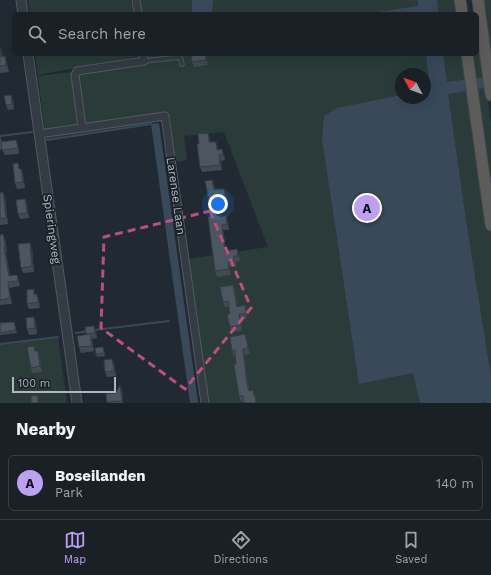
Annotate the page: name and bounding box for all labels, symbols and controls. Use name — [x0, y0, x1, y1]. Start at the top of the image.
search box — [12, 12, 479, 56]
icon: search — [26, 23, 48, 45]
text: Search here — [58, 25, 146, 43]
north arrow — [395, 68, 431, 104]
street label: Larense Laan — [164, 156, 188, 236]
street label: Spieringweg — [40, 193, 64, 265]
pin: A — [354, 193, 380, 223]
your location — [208, 194, 228, 214]
scale bar — [12, 375, 116, 394]
text: 100 m — [18, 377, 50, 390]
text: Nearby — [16, 419, 75, 439]
text: Boseilanden — [55, 467, 146, 485]
text: A — [26, 476, 34, 491]
text: 140 m — [436, 476, 474, 491]
text: Park — [55, 485, 83, 500]
tab: Map — [64, 529, 86, 566]
tab: Directions — [214, 529, 268, 566]
tab: Saved — [395, 529, 427, 566]

